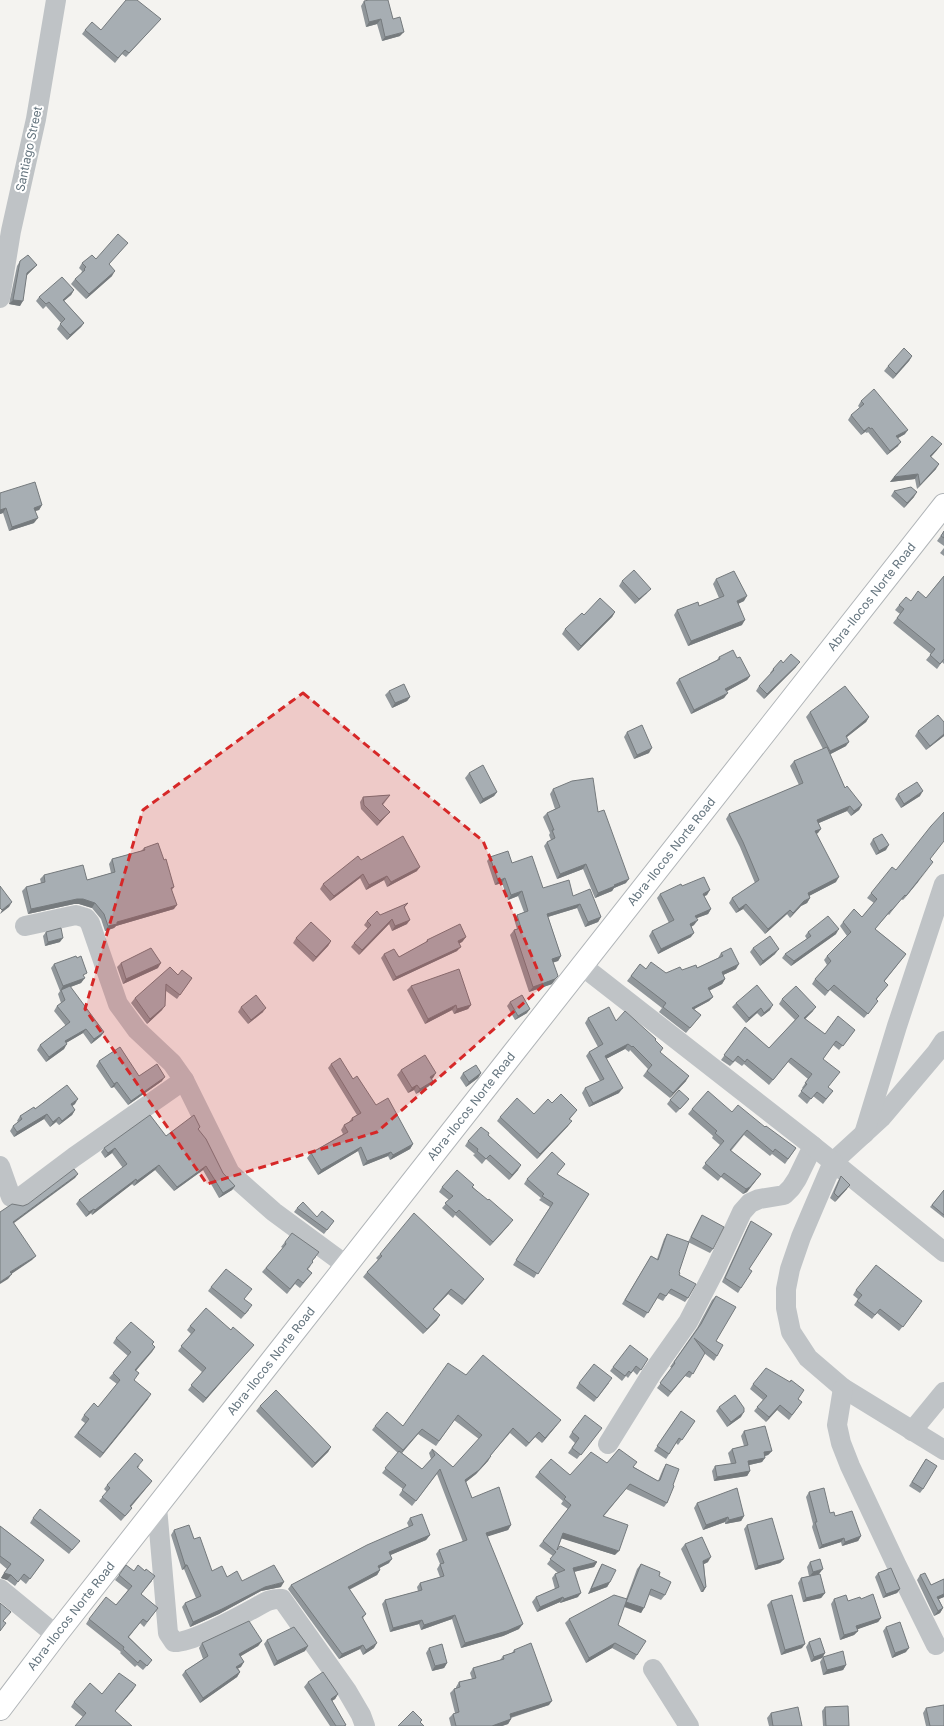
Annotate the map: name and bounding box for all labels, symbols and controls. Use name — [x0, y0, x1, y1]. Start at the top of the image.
street label: Santiago Street — [12, 105, 45, 193]
street label: Abra-Ilocos Norte Road — [824, 539, 919, 654]
street label: Abra-Ilocos Norte Road — [624, 794, 718, 909]
street label: Abra-Ilocos Norte Road — [424, 1049, 518, 1163]
street label: Abra-Ilocos Norte Road — [224, 1304, 318, 1418]
street label: Abra-Ilocos Norte Road — [24, 1558, 118, 1673]

